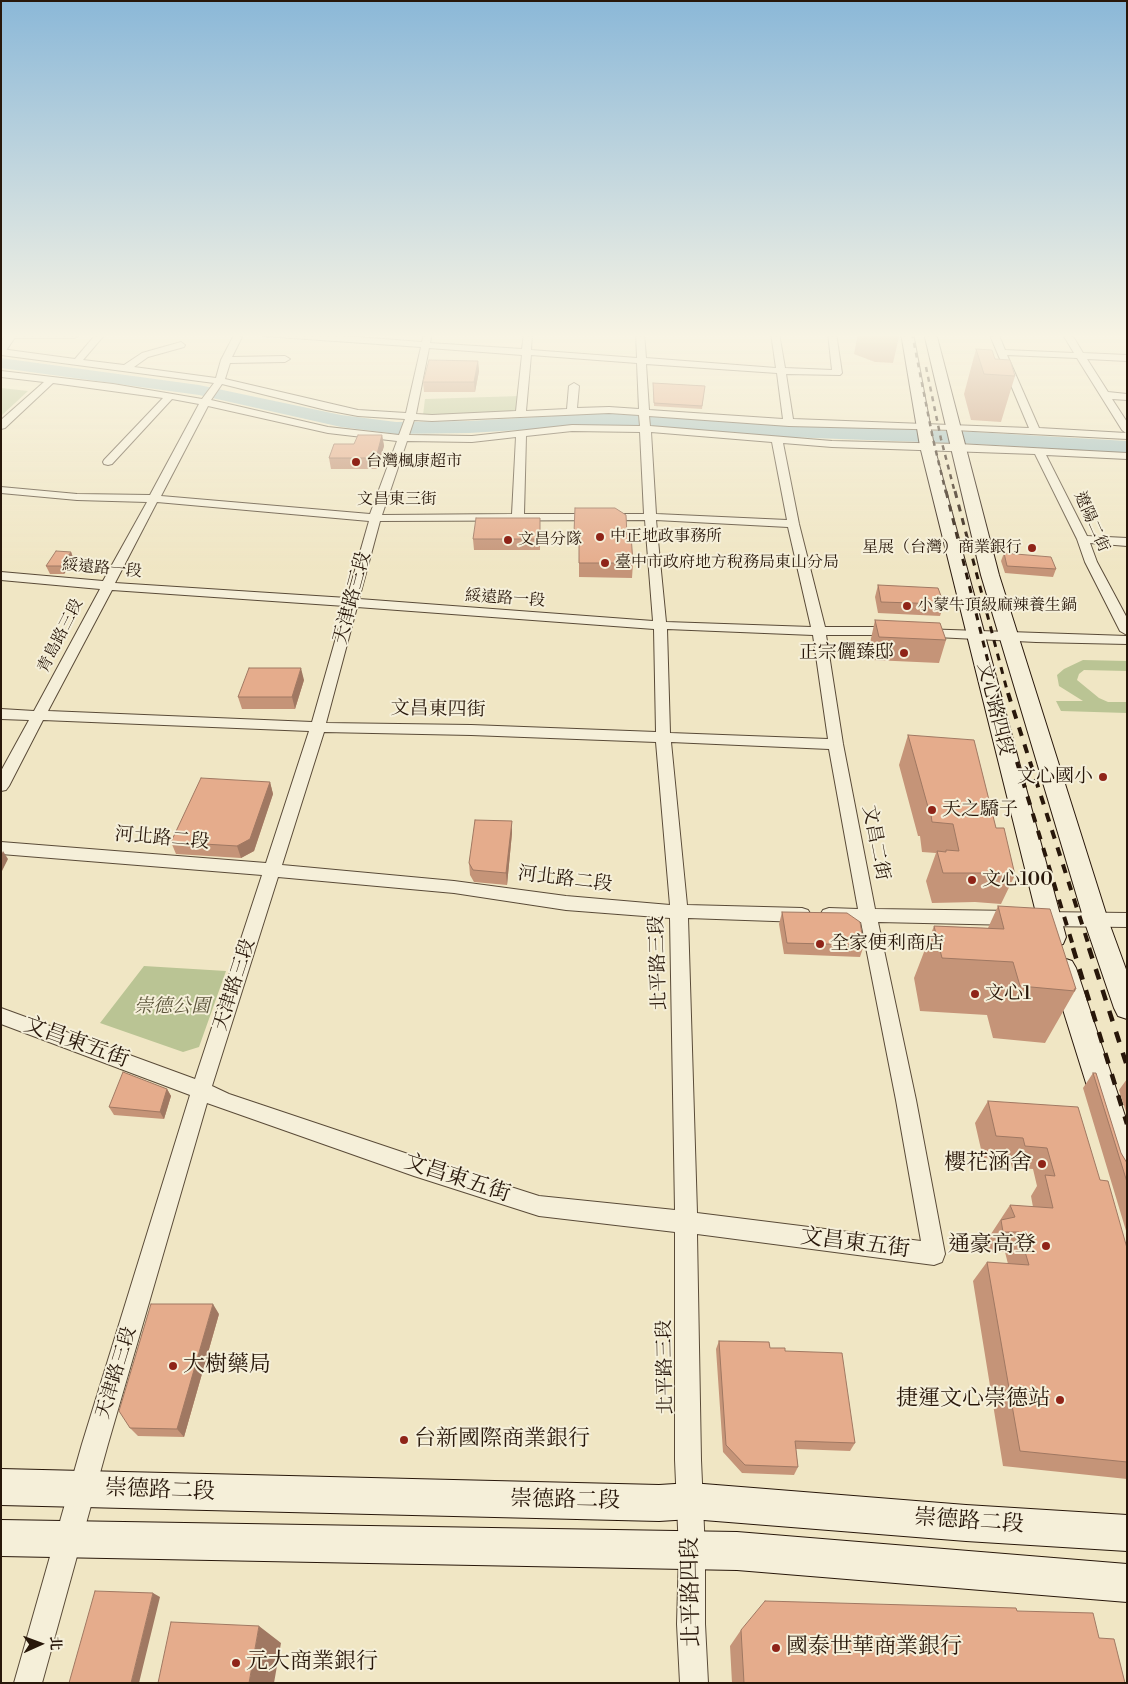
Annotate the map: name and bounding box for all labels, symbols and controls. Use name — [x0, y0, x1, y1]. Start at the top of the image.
place label: 台灣楓康超市 — [366, 452, 462, 472]
marker: 台灣楓康超市 — [350, 456, 362, 468]
street label: 遼陽二街 — [1069, 489, 1113, 555]
street label: 文昌東三街 — [357, 490, 437, 510]
place label: 中正地政事務所 — [610, 527, 722, 547]
place label: 文昌分隊 — [518, 530, 582, 550]
marker: 中正地政事務所 — [594, 531, 606, 543]
marker: 文昌分隊 — [502, 534, 514, 546]
place label: 星展（台灣）商業銀行 — [862, 538, 1022, 558]
marker: 星展（台灣）商業銀行 — [1026, 542, 1038, 554]
street label: 天津路三段 — [330, 549, 376, 647]
place label: 臺中市政府地方稅務局東山分局 — [615, 553, 839, 573]
street label: 綏遠路一段 — [61, 556, 143, 582]
marker: 臺中市政府地方稅務局東山分局 — [599, 557, 611, 569]
street label: 綏遠路一段 — [464, 587, 546, 611]
street label: 青島路三段 — [34, 596, 88, 676]
place label: 小蒙牛頂級麻辣養生鍋 — [917, 596, 1077, 616]
marker: 小蒙牛頂級麻辣養生鍋 — [901, 600, 913, 612]
place label: 正宗儷臻邸 — [799, 642, 894, 664]
marker: 正宗儷臻邸 — [898, 647, 910, 659]
street label: 文心路四段 — [971, 660, 1017, 758]
street label: 文昌東四街 — [390, 698, 486, 722]
place label: 文心國小 — [1017, 766, 1093, 788]
marker: 文心國小 — [1097, 771, 1109, 783]
place label: 天之驕子 — [942, 799, 1018, 821]
street label: 文昌二街 — [857, 804, 893, 882]
marker: 天之驕子 — [926, 804, 938, 816]
street label: 河北路二段 — [114, 824, 210, 854]
street label: 河北路二段 — [516, 863, 614, 897]
place label: 文心100 — [982, 869, 1053, 891]
marker: 文心100 — [966, 874, 978, 886]
street label: 北平路三段 — [646, 915, 672, 1011]
place label: 全家便利商店 — [830, 933, 944, 955]
street label: 天津路三段 — [209, 936, 261, 1034]
marker: 全家便利商店 — [814, 938, 826, 950]
place label: 文心1 — [985, 983, 1031, 1005]
marker: 文心1 — [969, 988, 981, 1000]
park label: 崇德公園 — [134, 996, 210, 1018]
street label: 文昌東五街 — [20, 1012, 132, 1074]
street label: 文昌東五街 — [401, 1149, 513, 1209]
place label: 櫻花涵舍 — [944, 1151, 1032, 1177]
marker: 櫻花涵舍 — [1036, 1158, 1048, 1170]
street label: 文昌東五街 — [799, 1224, 911, 1264]
place label: 通豪高登 — [948, 1233, 1036, 1259]
marker: 通豪高登 — [1040, 1240, 1052, 1252]
street label: 北平路三段 — [654, 1319, 678, 1415]
street label: 天津路三段 — [92, 1324, 142, 1422]
place label: 大樹藥局 — [183, 1353, 271, 1379]
marker: 大樹藥局 — [167, 1360, 179, 1372]
place label: 捷運文心崇德站 — [896, 1387, 1050, 1413]
marker: 捷運文心崇德站 — [1054, 1394, 1066, 1406]
place label: 台新國際商業銀行 — [414, 1427, 590, 1453]
marker: 台新國際商業銀行 — [398, 1434, 410, 1446]
street label: 崇德路二段 — [105, 1476, 215, 1506]
street label: 崇德路二段 — [510, 1487, 620, 1515]
street label: 崇德路二段 — [913, 1505, 1025, 1539]
street label: 北平路四段 — [678, 1537, 706, 1647]
north arrow — [15, 1619, 65, 1669]
place label: 國泰世華商業銀行 — [786, 1635, 962, 1661]
text: 北 — [46, 1636, 64, 1651]
marker: 國泰世華商業銀行 — [770, 1642, 782, 1654]
place label: 元大商業銀行 — [246, 1650, 378, 1676]
marker: 元大商業銀行 — [230, 1657, 242, 1669]

